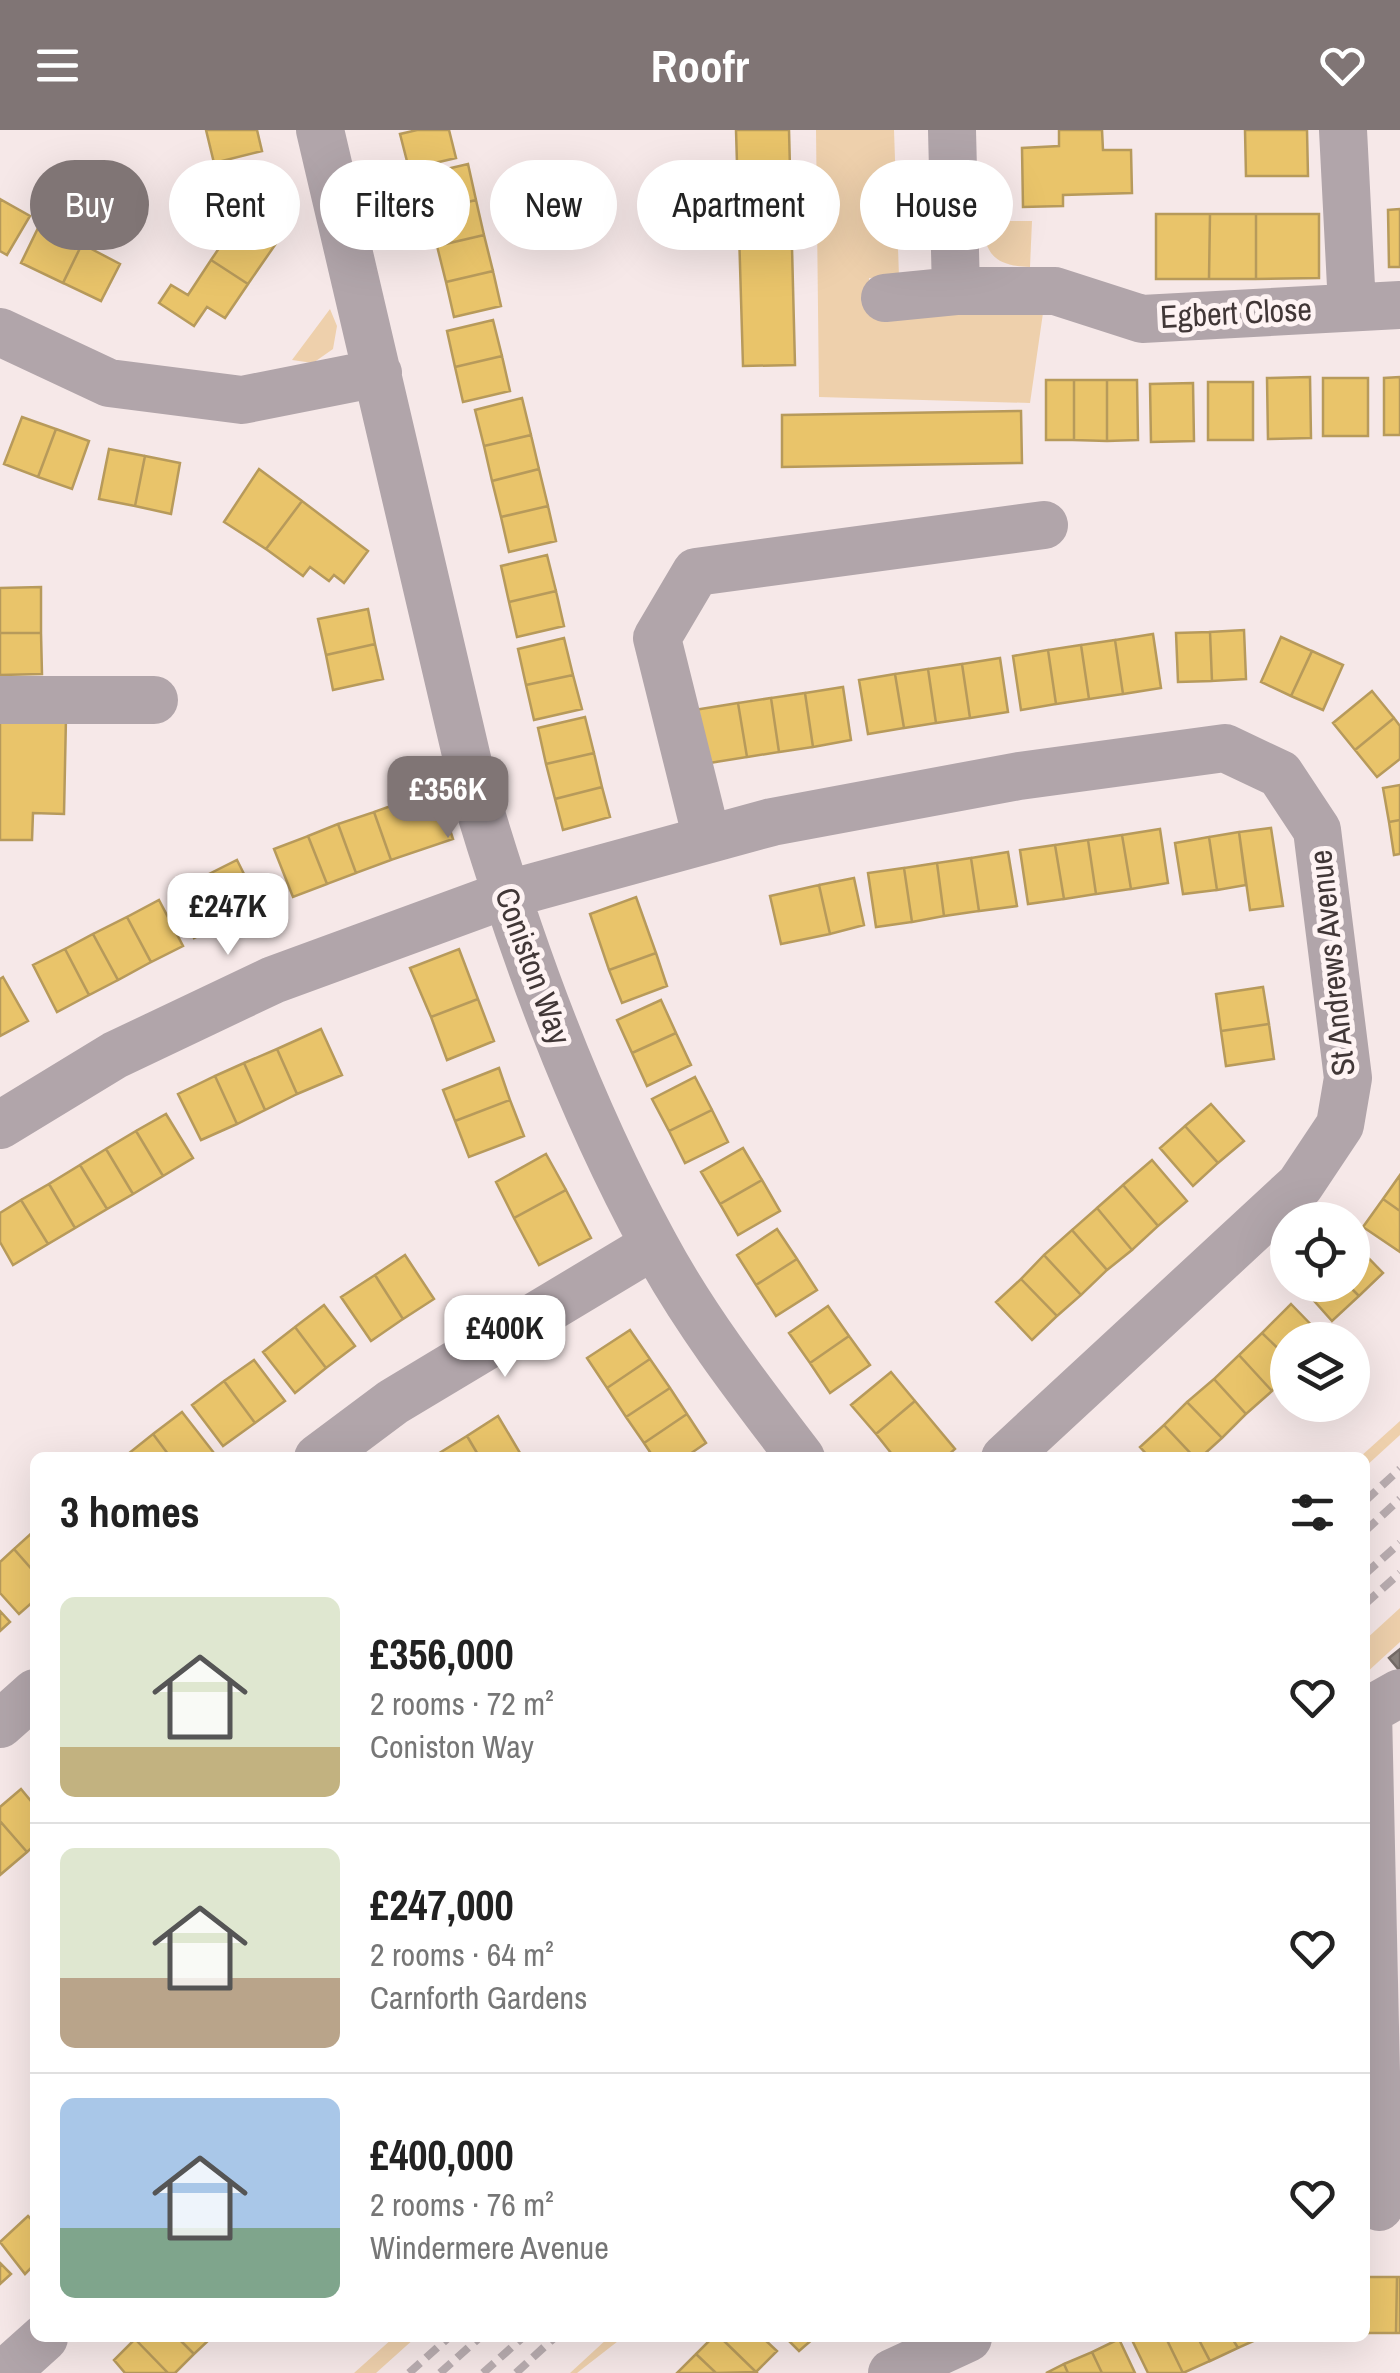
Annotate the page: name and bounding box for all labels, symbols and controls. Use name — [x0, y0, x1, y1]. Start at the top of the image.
text: Roofr — [651, 35, 749, 96]
icon: menu — [30, 38, 85, 93]
icon: heart — [1315, 38, 1370, 93]
chip: Buy — [30, 160, 149, 250]
chip: Rent — [169, 160, 300, 250]
chip: Filters — [320, 160, 470, 250]
chip: New — [490, 160, 617, 250]
chip: Apartment — [637, 160, 840, 250]
chip: House — [860, 160, 1013, 250]
street label: Egbert Close — [1159, 287, 1313, 338]
pin: £356K — [378, 756, 518, 841]
text: £356K — [409, 767, 487, 810]
street label: St Andrews Avenue — [1298, 848, 1365, 1078]
pin: £247K — [158, 873, 298, 958]
street label: Coniston Way — [485, 881, 582, 1050]
text: £247K — [189, 884, 267, 927]
map controls — [1270, 1202, 1370, 1422]
button: locate — [1270, 1202, 1370, 1302]
pin: £400K — [435, 1295, 575, 1380]
text: £400K — [466, 1306, 544, 1349]
button: layers — [1270, 1322, 1370, 1422]
text: 3 homes — [60, 1484, 200, 1540]
icon: filters — [1285, 1485, 1340, 1540]
text: £356,000 — [370, 1626, 514, 1682]
icon: home — [140, 1637, 260, 1757]
icon: heart — [1285, 1670, 1340, 1725]
text: 2 rooms · 72 m² — [370, 1682, 554, 1725]
text: Coniston Way — [370, 1725, 534, 1768]
text: £247,000 — [370, 1877, 514, 1933]
icon: home — [140, 1888, 260, 2008]
icon: heart — [1285, 1921, 1340, 1976]
text: 2 rooms · 64 m² — [370, 1933, 554, 1976]
text: Carnforth Gardens — [370, 1976, 587, 2019]
text: £400,000 — [370, 2127, 514, 2183]
icon: home — [140, 2138, 260, 2258]
icon: heart — [1285, 2171, 1340, 2226]
text: 2 rooms · 76 m² — [370, 2183, 554, 2226]
text: Windermere Avenue — [370, 2226, 609, 2269]

